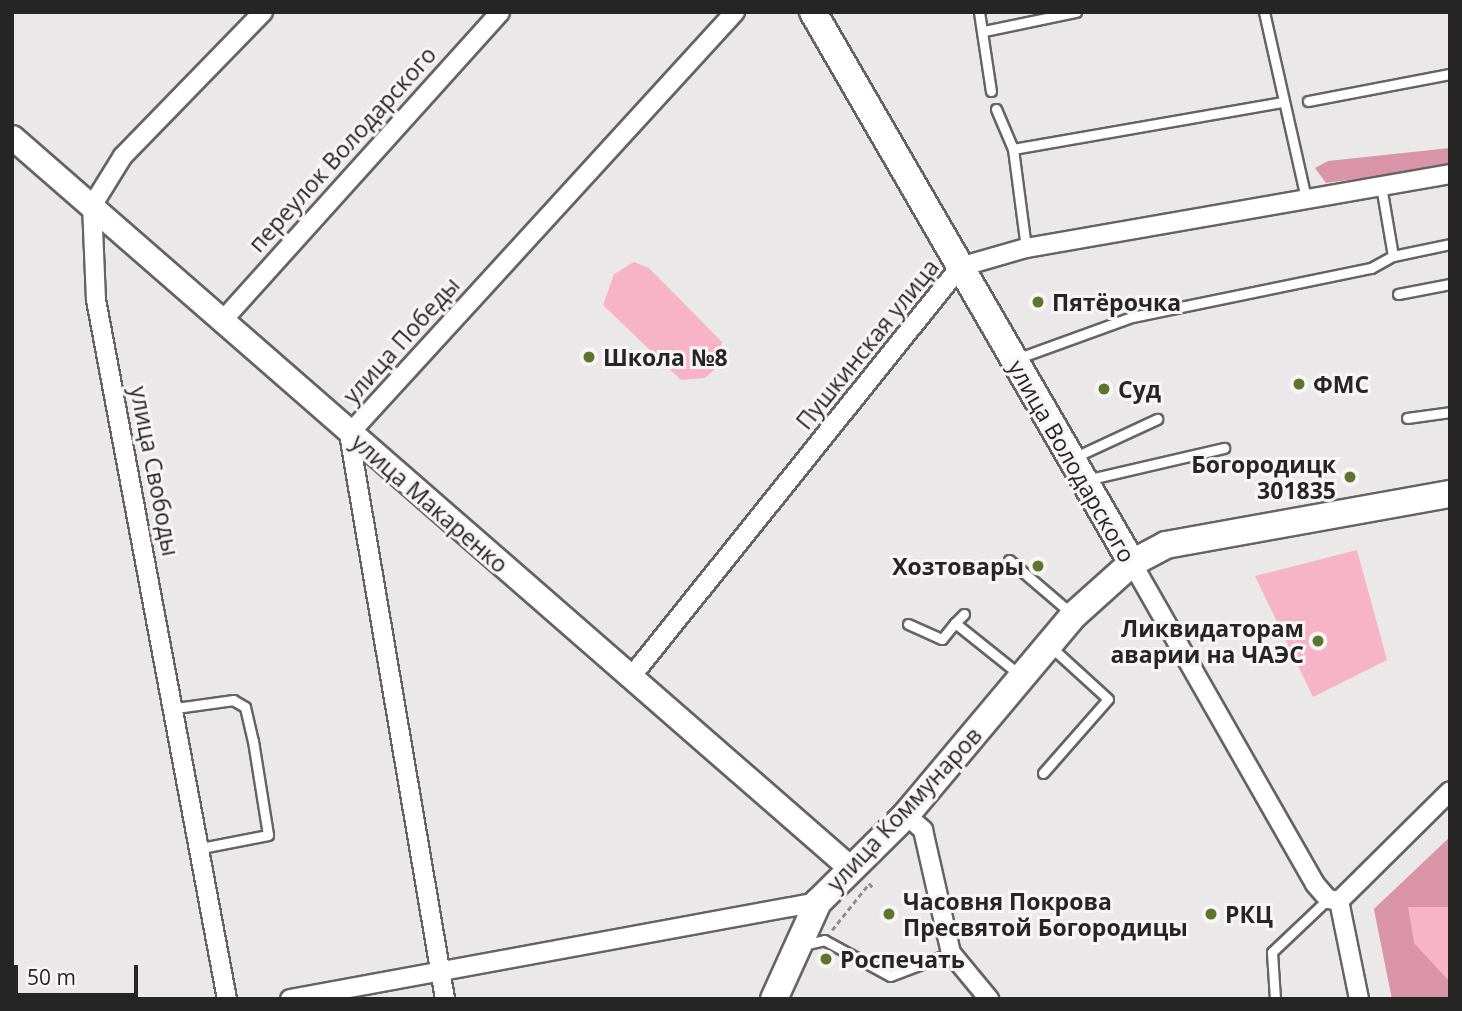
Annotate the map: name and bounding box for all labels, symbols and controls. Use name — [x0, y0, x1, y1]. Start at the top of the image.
street label: переулок Володарского — [242, 41, 442, 257]
street label: Пушкинская улица — [790, 253, 944, 435]
street label: улица Победы — [337, 271, 465, 409]
place label: Пятёрочка — [1052, 288, 1181, 316]
marker: Пятёрочка — [1030, 294, 1046, 310]
place label: Школа №8 — [603, 343, 728, 371]
marker: Школа №8 — [581, 349, 597, 365]
street label: улица Володарского — [1003, 355, 1141, 567]
place label: ФМС — [1313, 370, 1369, 398]
place label: Суд — [1118, 375, 1161, 403]
marker: ФМС — [1291, 376, 1307, 392]
marker: Суд — [1096, 381, 1112, 397]
street label: улица Свободы — [125, 384, 185, 558]
street label: улица Макаренко — [346, 428, 514, 578]
place label: Богородицк 301835 — [1191, 450, 1336, 504]
marker: Богородицк 301835 — [1342, 469, 1358, 485]
place label: Хозтовары — [892, 552, 1024, 580]
marker: Хозтовары — [1030, 558, 1046, 574]
place label: Ликвидаторам аварии на ЧАЭС — [1110, 614, 1304, 668]
marker: Ликвидаторам аварии на ЧАЭС — [1310, 633, 1326, 649]
street label: улица Коммунаров — [821, 721, 987, 897]
place label: Часовня Покрова Пресвятой Богородицы — [903, 887, 1188, 941]
place label: РКЦ — [1225, 900, 1273, 928]
marker: Часовня Покрова Пресвятой Богородицы — [881, 906, 897, 922]
marker: РКЦ — [1203, 906, 1219, 922]
place label: Роспечать — [840, 945, 965, 973]
scale bar — [18, 951, 142, 995]
marker: Роспечать — [818, 951, 834, 967]
text: 50 m — [27, 963, 76, 991]

